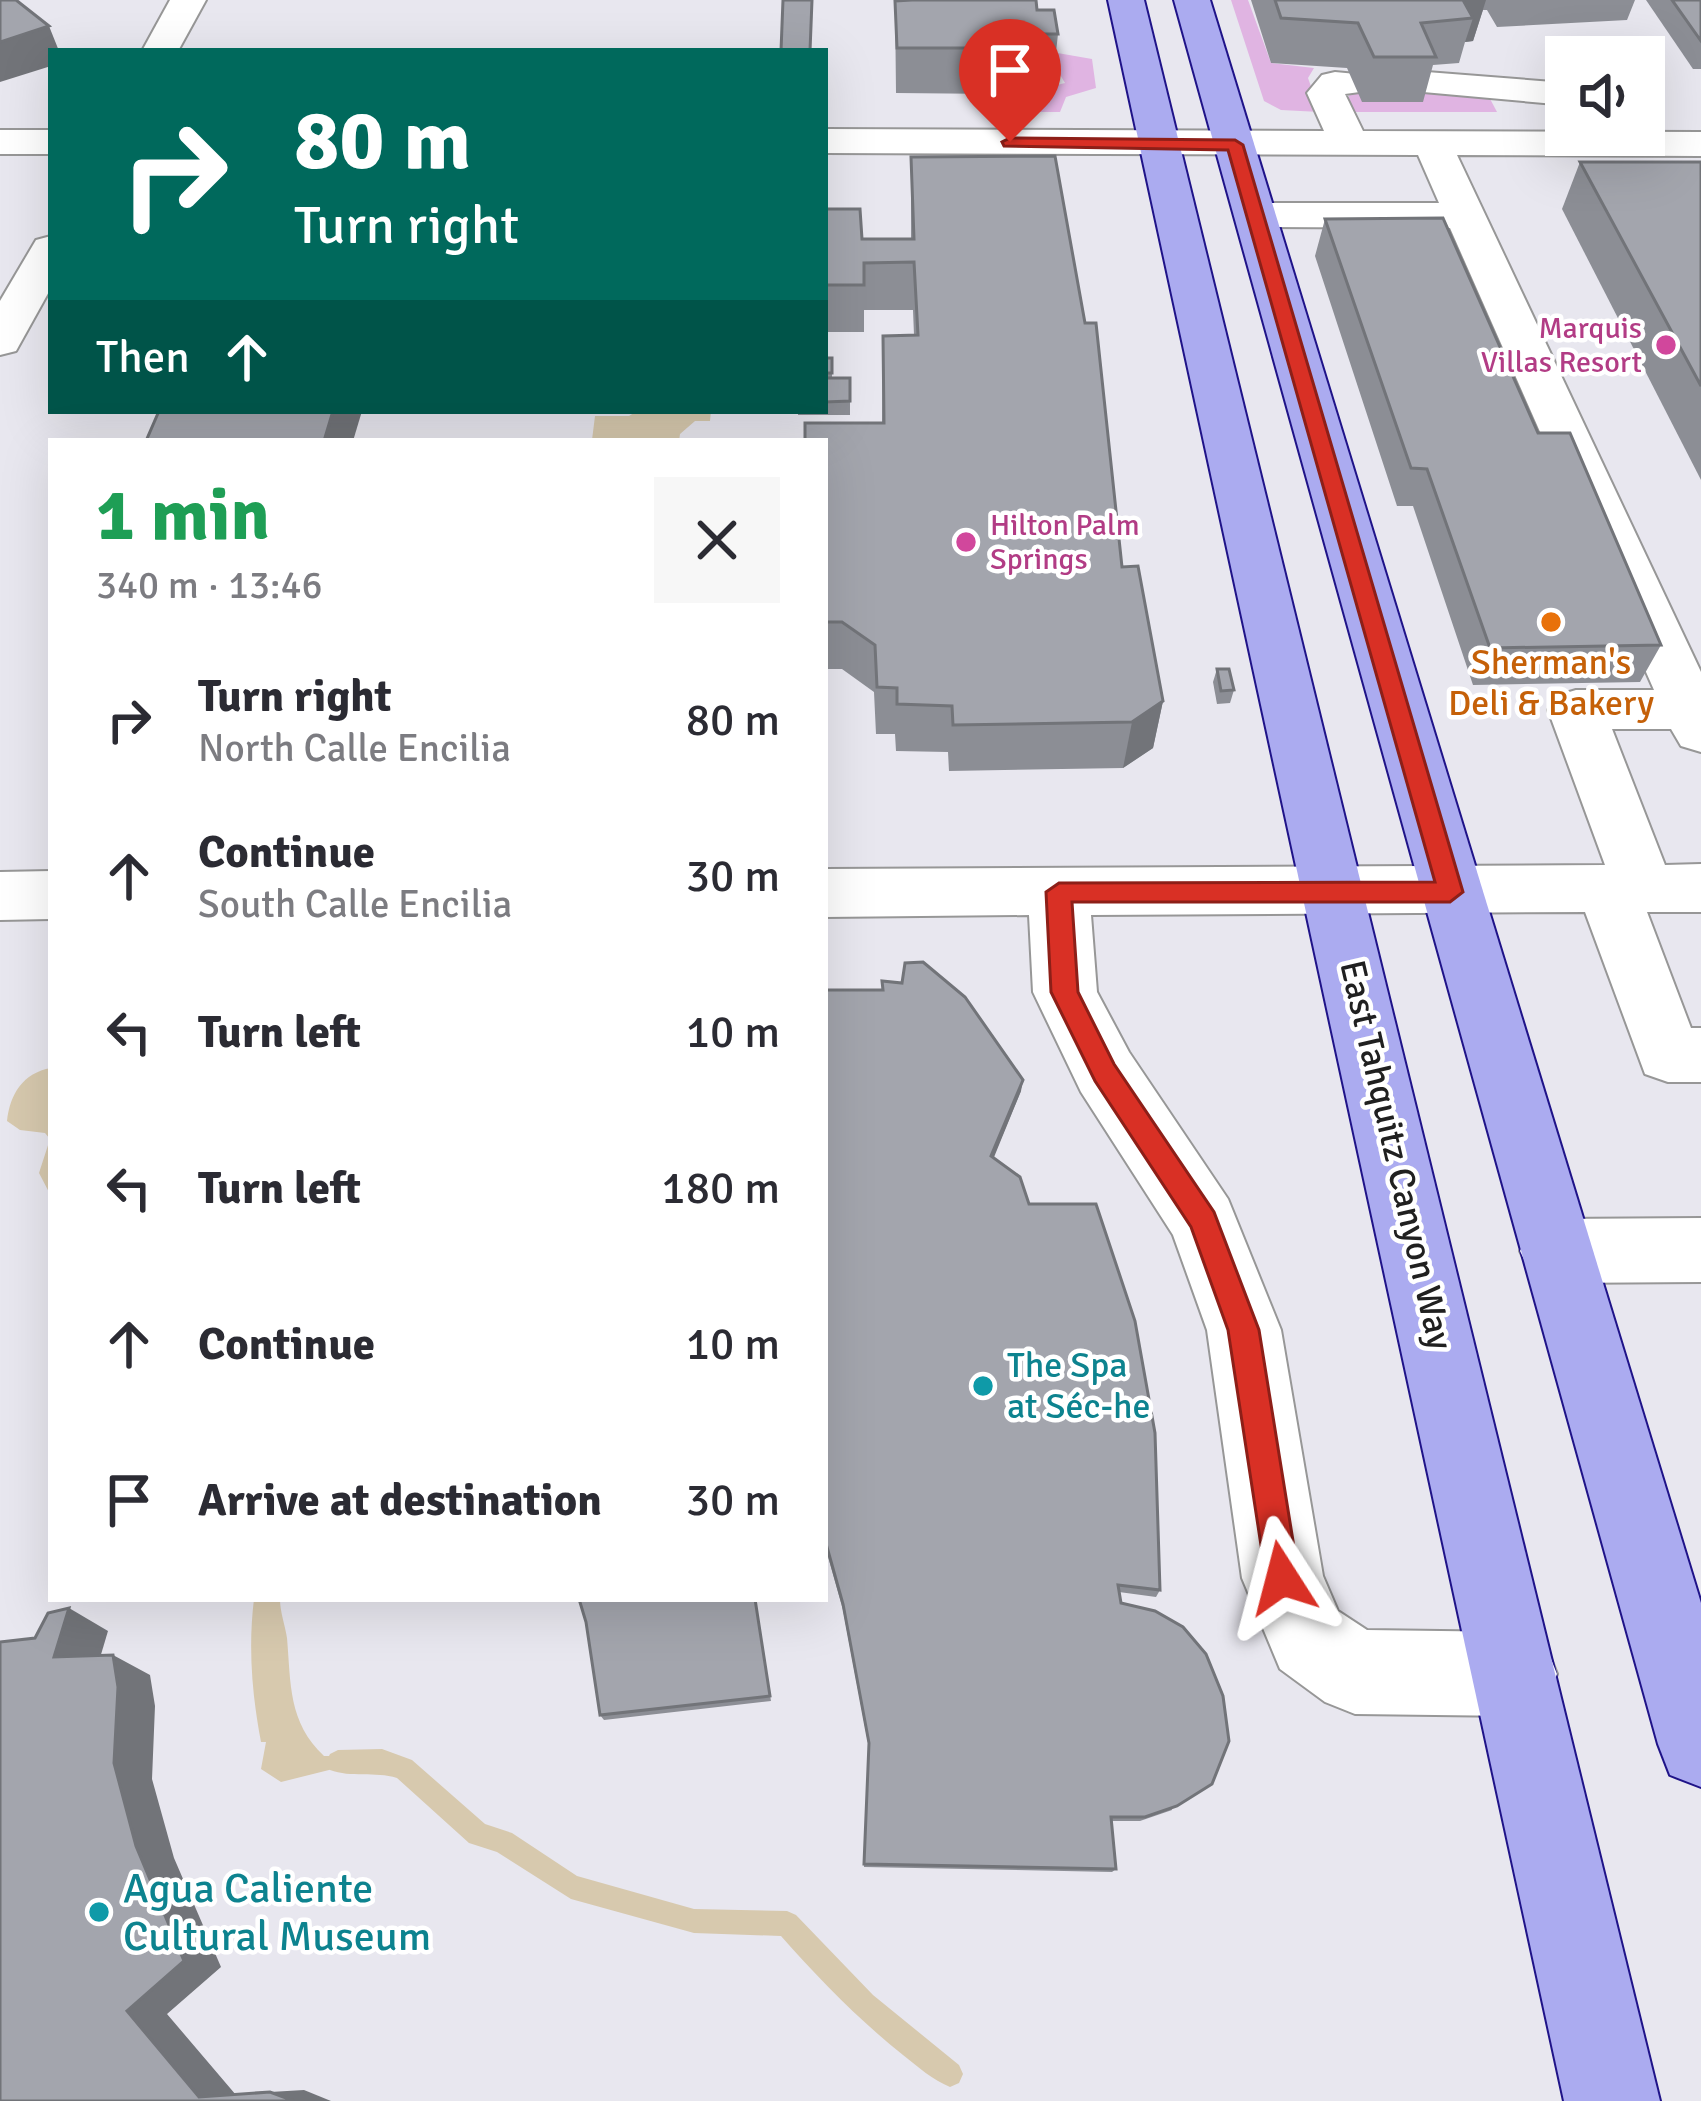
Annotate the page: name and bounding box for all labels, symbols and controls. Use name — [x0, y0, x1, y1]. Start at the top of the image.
pin — [959, 19, 1061, 142]
map controls — [1545, 36, 1665, 156]
button: sound — [1545, 36, 1665, 156]
icon: arrive — [977, 37, 1043, 103]
text: 80 m — [294, 89, 471, 193]
icon: right — [96, 96, 252, 252]
text: Turn right — [294, 192, 519, 259]
place label: Marquis Villas Resort — [1481, 310, 1642, 381]
icon: ahead — [214, 324, 280, 390]
text: Then — [96, 330, 190, 385]
marker: Marquis Villas Resort — [1653, 332, 1679, 358]
text: 1 min — [96, 471, 270, 560]
button: close — [654, 477, 780, 603]
place label: Hilton Palm Springs — [990, 507, 1140, 578]
marker: Hilton Palm Springs — [953, 529, 979, 555]
text: 340 m · 13:46 — [96, 561, 323, 609]
marker: Sherman's Deli & Bakery — [1538, 609, 1564, 635]
place label: Sherman's Deli & Bakery — [1448, 640, 1654, 726]
text: Turn right — [198, 669, 392, 724]
icon: right — [96, 687, 162, 753]
text: 80 m — [686, 693, 780, 748]
text: North Calle Encilia — [198, 724, 511, 772]
text: Continue — [198, 825, 375, 880]
icon: ahead — [96, 843, 162, 909]
text: 30 m — [686, 849, 780, 904]
text: South Calle Encilia — [198, 880, 512, 928]
street label: East Tahquitz Canyon Way — [1329, 956, 1463, 1354]
icon: left — [96, 999, 162, 1065]
text: Turn left — [198, 1005, 361, 1060]
text: 10 m — [686, 1005, 780, 1060]
icon: left — [96, 1155, 162, 1221]
text: Turn left — [198, 1161, 361, 1216]
text: 180 m — [661, 1161, 780, 1216]
icon: ahead — [96, 1311, 162, 1377]
text: Continue — [198, 1317, 375, 1372]
text: 10 m — [686, 1317, 780, 1372]
place label: The Spa at Séc-he — [1007, 1343, 1151, 1429]
marker: The Spa at Séc-he — [970, 1373, 996, 1399]
icon: arrive — [96, 1467, 162, 1533]
text: Arrive at destination — [198, 1473, 602, 1528]
text: 30 m — [686, 1473, 780, 1528]
position arrow — [1219, 1515, 1345, 1641]
place label: Agua Caliente Cultural Museum — [123, 1863, 431, 1962]
marker: Agua Caliente Cultural Museum — [86, 1899, 112, 1925]

